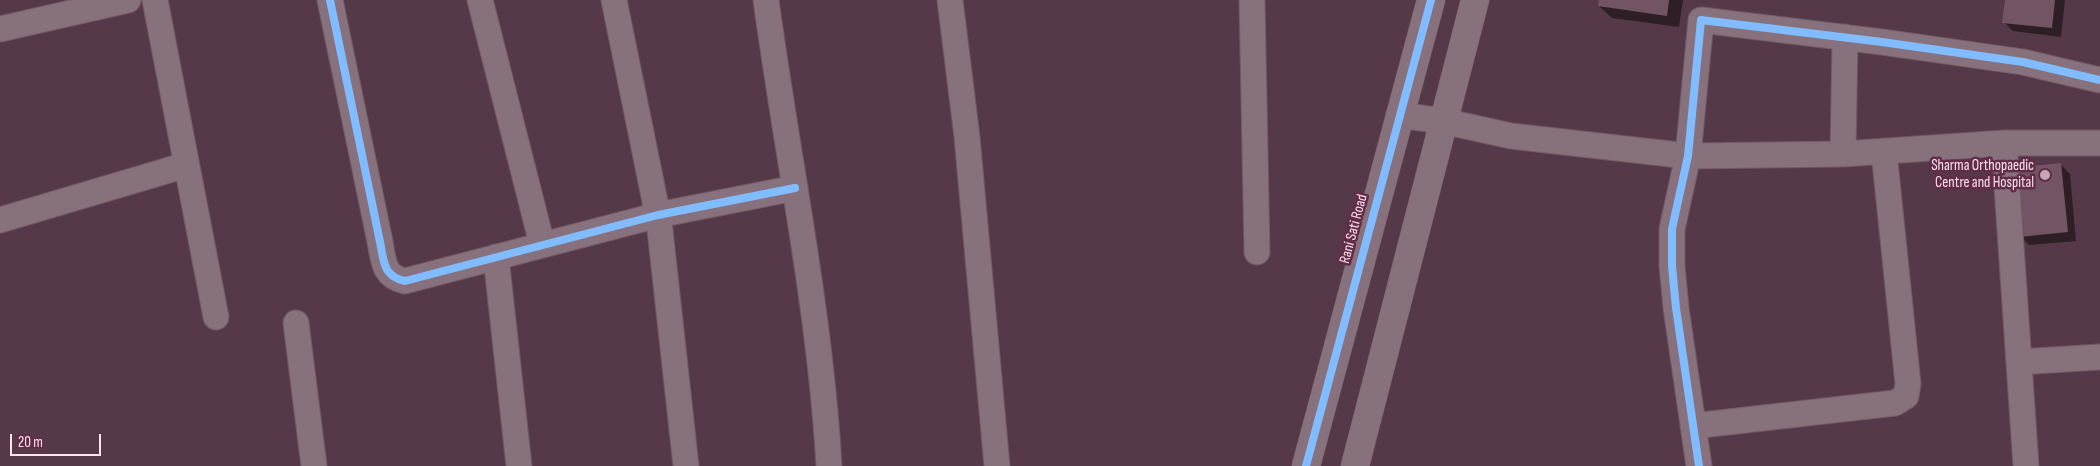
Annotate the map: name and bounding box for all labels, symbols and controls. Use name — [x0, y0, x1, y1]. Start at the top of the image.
place label: Sharma Orthopaedic Centre and Hospital — [1931, 157, 2034, 192]
marker: Sharma Orthopaedic Centre and Hospital — [2038, 168, 2052, 182]
street label: Rani Sati Road — [1336, 192, 1372, 266]
scale bar — [12, 424, 104, 456]
text: 20 m — [18, 433, 43, 452]

